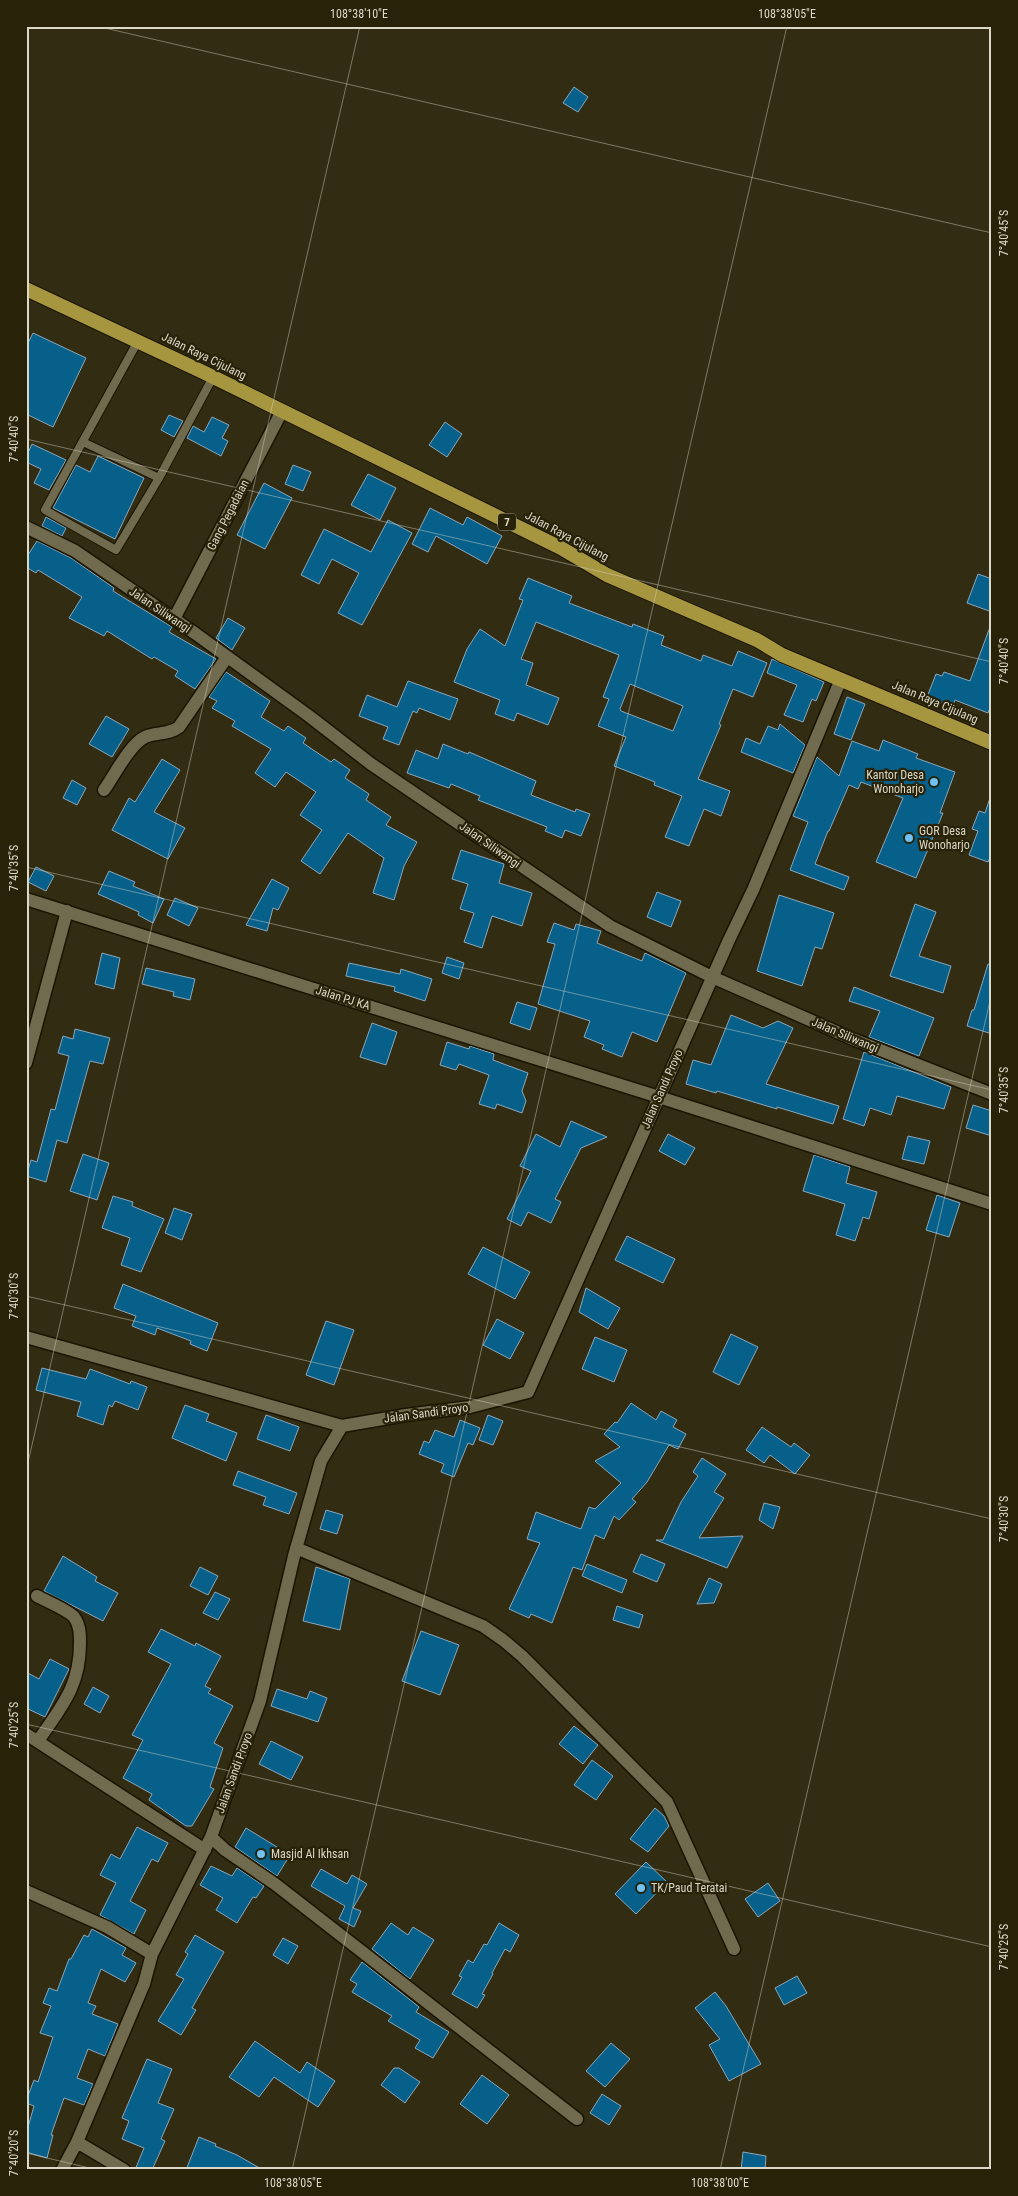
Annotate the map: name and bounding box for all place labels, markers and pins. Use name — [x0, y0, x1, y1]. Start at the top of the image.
place label: Kantor Desa Wonoharjo — [866, 768, 924, 796]
marker: Kantor Desa Wonoharjo — [928, 776, 940, 788]
place label: GOR Desa Wonoharjo — [919, 824, 970, 852]
marker: GOR Desa Wonoharjo — [903, 832, 915, 844]
place label: Masjid Al Ikhsan — [271, 1847, 349, 1861]
marker: Masjid Al Ikhsan — [255, 1848, 267, 1860]
place label: TK/Paud Teratai — [651, 1881, 727, 1895]
marker: TK/Paud Teratai — [635, 1882, 647, 1894]

